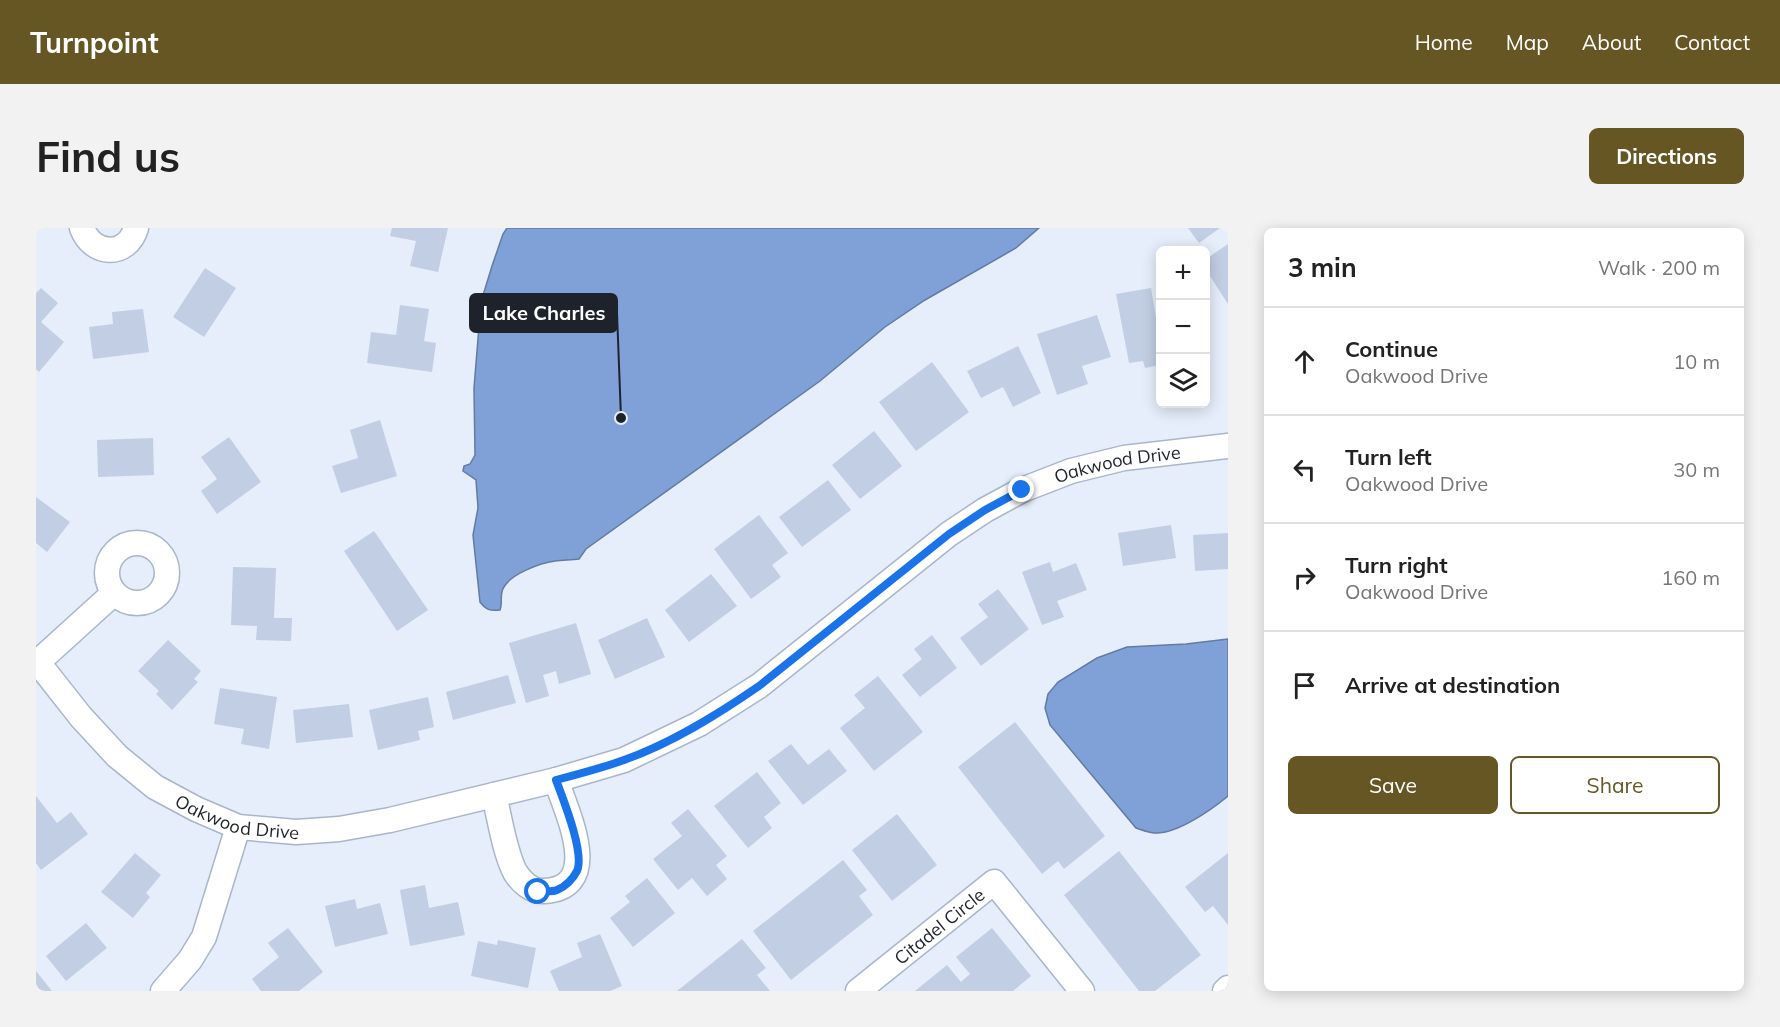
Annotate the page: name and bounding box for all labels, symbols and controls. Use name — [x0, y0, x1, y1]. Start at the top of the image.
text: Turnpoint — [30, 25, 159, 60]
text: Home — [1415, 29, 1473, 55]
text: Map — [1506, 29, 1549, 55]
text: About — [1582, 29, 1641, 55]
text: Contact — [1674, 29, 1750, 55]
button: Directions — [1589, 128, 1744, 184]
text: Find us — [36, 130, 180, 183]
map controls — [1156, 246, 1210, 408]
button: + — [1156, 246, 1210, 300]
text: 3 min — [1288, 251, 1357, 284]
text: Walk · 200 m — [1598, 255, 1720, 280]
callout: Lake Charles — [470, 294, 617, 332]
text: Lake Charles — [482, 300, 606, 325]
button: − — [1156, 300, 1210, 354]
text: Continue — [1345, 335, 1438, 363]
icon: ahead — [1288, 345, 1321, 378]
text: 10 m — [1673, 349, 1720, 374]
button: layers — [1156, 354, 1210, 408]
text: Oakwood Drive — [1345, 363, 1488, 388]
street label: Oakwood Drive — [1050, 440, 1182, 488]
text: Turn left — [1345, 443, 1432, 471]
icon: left — [1288, 453, 1321, 486]
text: 30 m — [1673, 457, 1720, 482]
text: Oakwood Drive — [1345, 471, 1488, 496]
route end — [1008, 476, 1034, 502]
text: Turn right — [1345, 551, 1448, 579]
icon: right — [1288, 561, 1321, 594]
text: 160 m — [1661, 565, 1720, 590]
text: Oakwood Drive — [1345, 579, 1488, 604]
icon: arrive — [1288, 669, 1321, 702]
text: Arrive at destination — [1345, 671, 1560, 699]
button: Save — [1288, 756, 1498, 814]
button: Share — [1510, 756, 1720, 814]
street label: Oakwood Drive — [171, 789, 300, 844]
route start — [524, 878, 550, 904]
street label: Citadel Circle — [889, 883, 989, 969]

